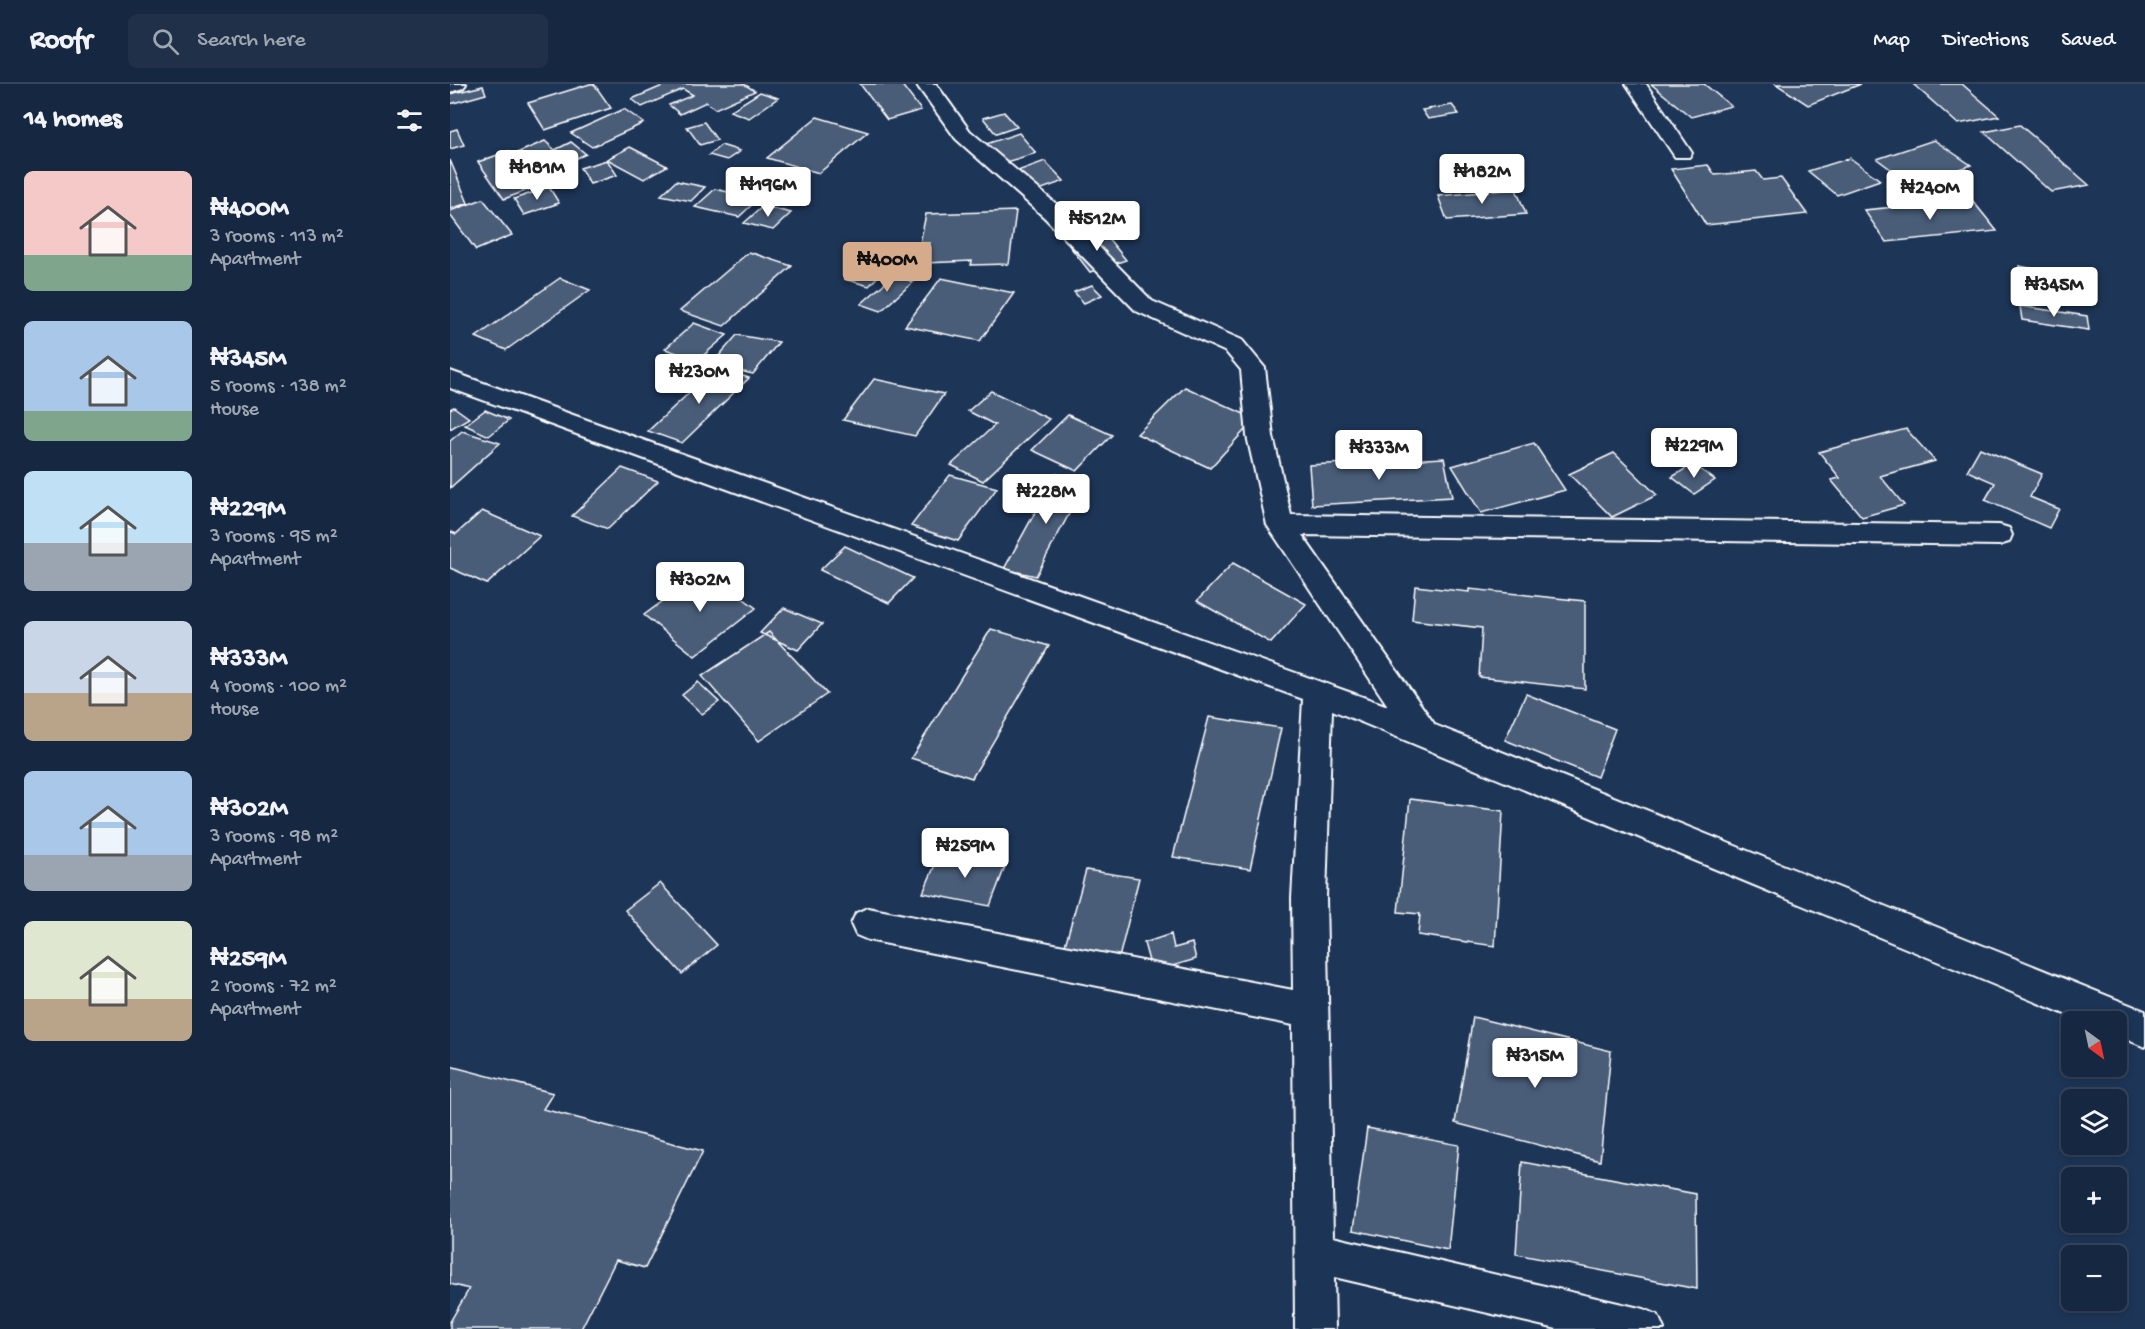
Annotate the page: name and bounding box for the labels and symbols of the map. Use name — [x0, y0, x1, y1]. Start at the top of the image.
pin: ₦181M — [495, 150, 579, 201]
pin: ₦182M — [1440, 154, 1524, 205]
pin: ₦196M — [726, 167, 810, 218]
pin: ₦240M — [1888, 170, 1972, 221]
pin: ₦512M — [1055, 201, 1139, 252]
pin: ₦400M — [845, 242, 929, 293]
pin: ₦345M — [2012, 267, 2096, 318]
pin: ₦230M — [657, 354, 741, 405]
pin: ₦229M — [1652, 428, 1736, 479]
pin: ₦333M — [1337, 430, 1421, 481]
pin: ₦228M — [1004, 474, 1088, 525]
pin: ₦302M — [658, 562, 742, 613]
pin: ₦259M — [923, 828, 1007, 879]
north arrow — [2061, 1011, 2127, 1077]
pin: ₦315M — [1493, 1038, 1577, 1089]

